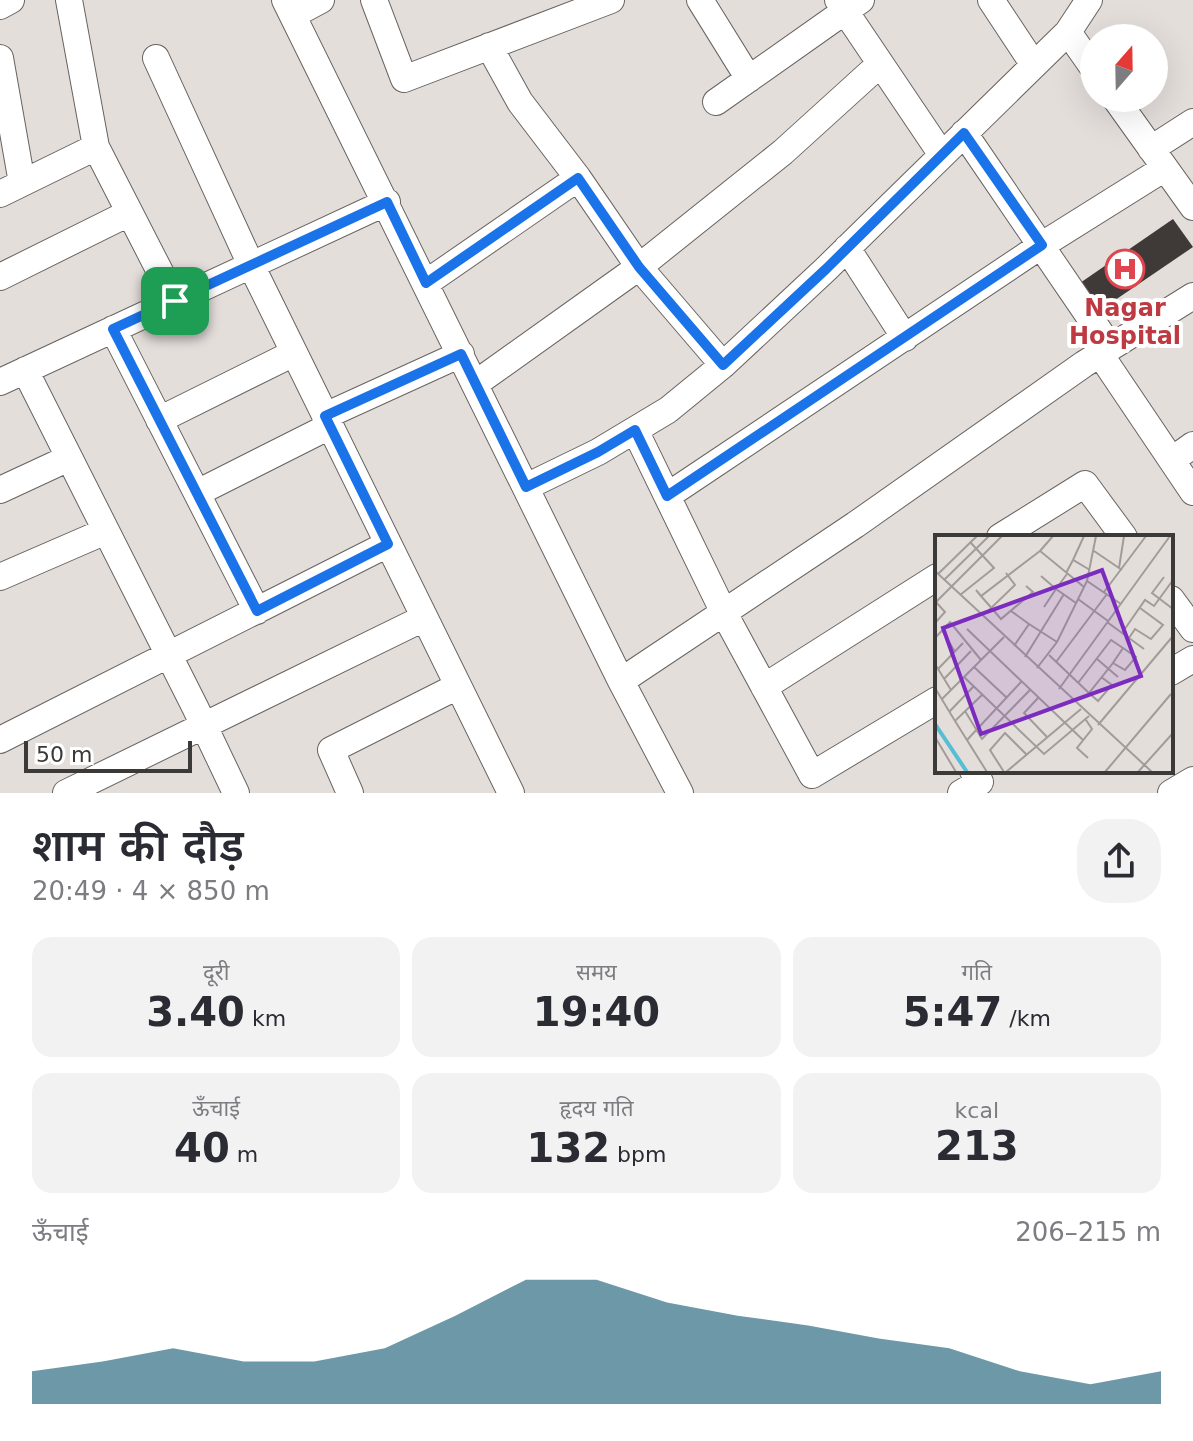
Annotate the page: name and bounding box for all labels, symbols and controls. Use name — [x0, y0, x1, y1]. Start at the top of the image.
north arrow — [1080, 24, 1168, 112]
map controls — [1080, 24, 1168, 112]
hospital icon: Nagar Hospital — [1104, 248, 1146, 290]
pin — [141, 267, 209, 335]
icon: arrive — [153, 279, 197, 323]
place label: Nagar Hospital — [1069, 294, 1181, 350]
inset map — [935, 535, 1173, 773]
scale bar — [24, 737, 192, 773]
text: 50 m — [36, 742, 92, 767]
button: share — [1077, 819, 1161, 903]
text: शाम की दौड़ — [32, 820, 244, 871]
text: 20:49 · 4 × 850 m — [32, 876, 270, 906]
text: दूरी — [203, 960, 229, 985]
text: समय — [576, 960, 617, 985]
text: गति — [962, 960, 992, 985]
text: 3.40 — [146, 989, 245, 1035]
text: 19:40 — [533, 989, 660, 1035]
text: 5:47 — [903, 989, 1002, 1035]
text: km — [245, 1006, 286, 1031]
text: /km — [1002, 1006, 1051, 1031]
text: ऊँचाई — [192, 1096, 240, 1121]
text: हृदय गति — [559, 1096, 634, 1121]
text: kcal — [955, 1098, 999, 1123]
text: 213 — [935, 1123, 1019, 1169]
text: 40 — [174, 1125, 230, 1171]
text: 132 — [527, 1125, 610, 1171]
text: m — [230, 1142, 258, 1167]
text: bpm — [610, 1142, 666, 1167]
text: ऊँचाई — [32, 1217, 88, 1247]
text: 206–215 m — [1015, 1217, 1161, 1247]

